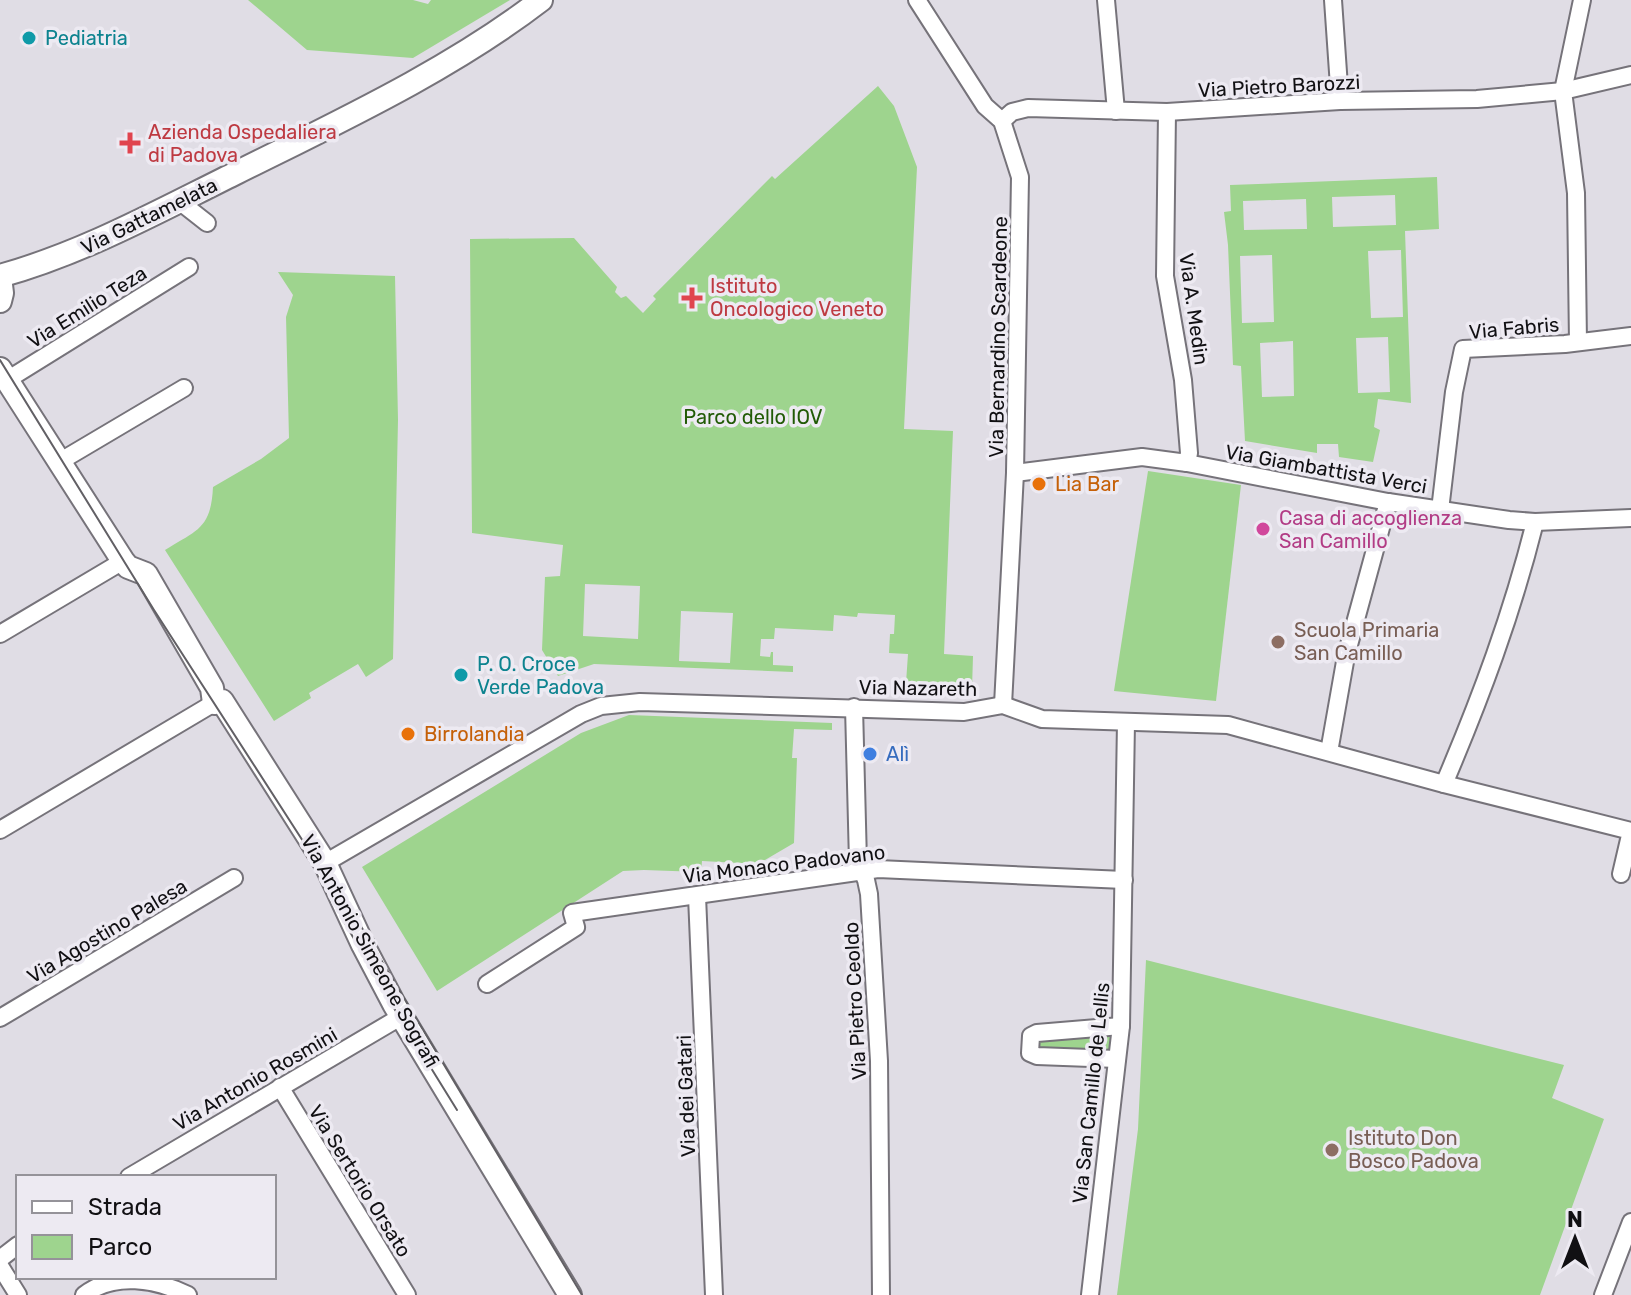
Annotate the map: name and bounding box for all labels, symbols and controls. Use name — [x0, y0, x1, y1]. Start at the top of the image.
place label: Pediatria — [45, 26, 128, 50]
marker: Pediatria — [20, 29, 38, 47]
street label: Via Pietro Barozzi — [1197, 70, 1361, 102]
place label: Azienda Ospedaliera di Padova — [148, 120, 337, 167]
marker: Azienda Ospedaliera di Padova — [119, 132, 141, 154]
street label: Via Gattamelata — [77, 173, 221, 259]
street label: Via Bernardino Scardeone — [984, 216, 1012, 458]
street label: Via A. Medin — [1174, 252, 1214, 366]
street label: Via Emilio Teza — [23, 261, 151, 353]
place label: Istituto Oncologico Veneto — [710, 274, 884, 321]
marker: Istituto Oncologico Veneto — [681, 287, 703, 309]
street label: Via Fabris — [1468, 312, 1560, 344]
park label: Parco dello IOV — [683, 405, 823, 429]
street label: Via Giambattista Verci — [1223, 439, 1429, 499]
place label: Lia Bar — [1055, 472, 1119, 496]
marker: Lia Bar — [1030, 475, 1048, 493]
place label: Casa di accoglienza San Camillo — [1279, 506, 1462, 553]
marker: Casa di accoglienza San Camillo — [1254, 520, 1272, 538]
place label: Scuola Primaria San Camillo — [1294, 618, 1439, 665]
marker: Scuola Primaria San Camillo — [1269, 633, 1287, 651]
place label: P. O. Croce Verde Padova — [477, 652, 604, 699]
marker: P. O. Croce Verde Padova — [452, 666, 470, 684]
street label: Via Nazareth — [859, 675, 977, 701]
place label: Birrolandia — [424, 722, 525, 746]
marker: Birrolandia — [399, 725, 417, 743]
place label: Alì — [886, 742, 909, 766]
marker: Alì — [861, 745, 879, 763]
street label: Via Antonio Simeone Sografi — [296, 830, 444, 1072]
street label: Via Monaco Padovano — [681, 840, 887, 888]
street label: Via Agostino Palesa — [23, 874, 191, 988]
street label: Via Pietro Ceoldo — [839, 921, 871, 1081]
street label: Via San Camillo de Lellis — [1067, 981, 1115, 1205]
street label: Via Antonio Rosmini — [169, 1022, 341, 1136]
street label: Via dei Gatari — [672, 1034, 700, 1158]
street label: Via Sertorio Orsato — [304, 1101, 416, 1261]
place label: Istituto Don Bosco Padova — [1348, 1126, 1479, 1173]
marker: Istituto Don Bosco Padova — [1323, 1141, 1341, 1159]
legend — [16, 1175, 276, 1279]
text: Strada — [88, 1193, 162, 1221]
north arrow — [1535, 1199, 1615, 1279]
text: N — [1567, 1206, 1583, 1233]
text: Parco — [88, 1233, 152, 1261]

